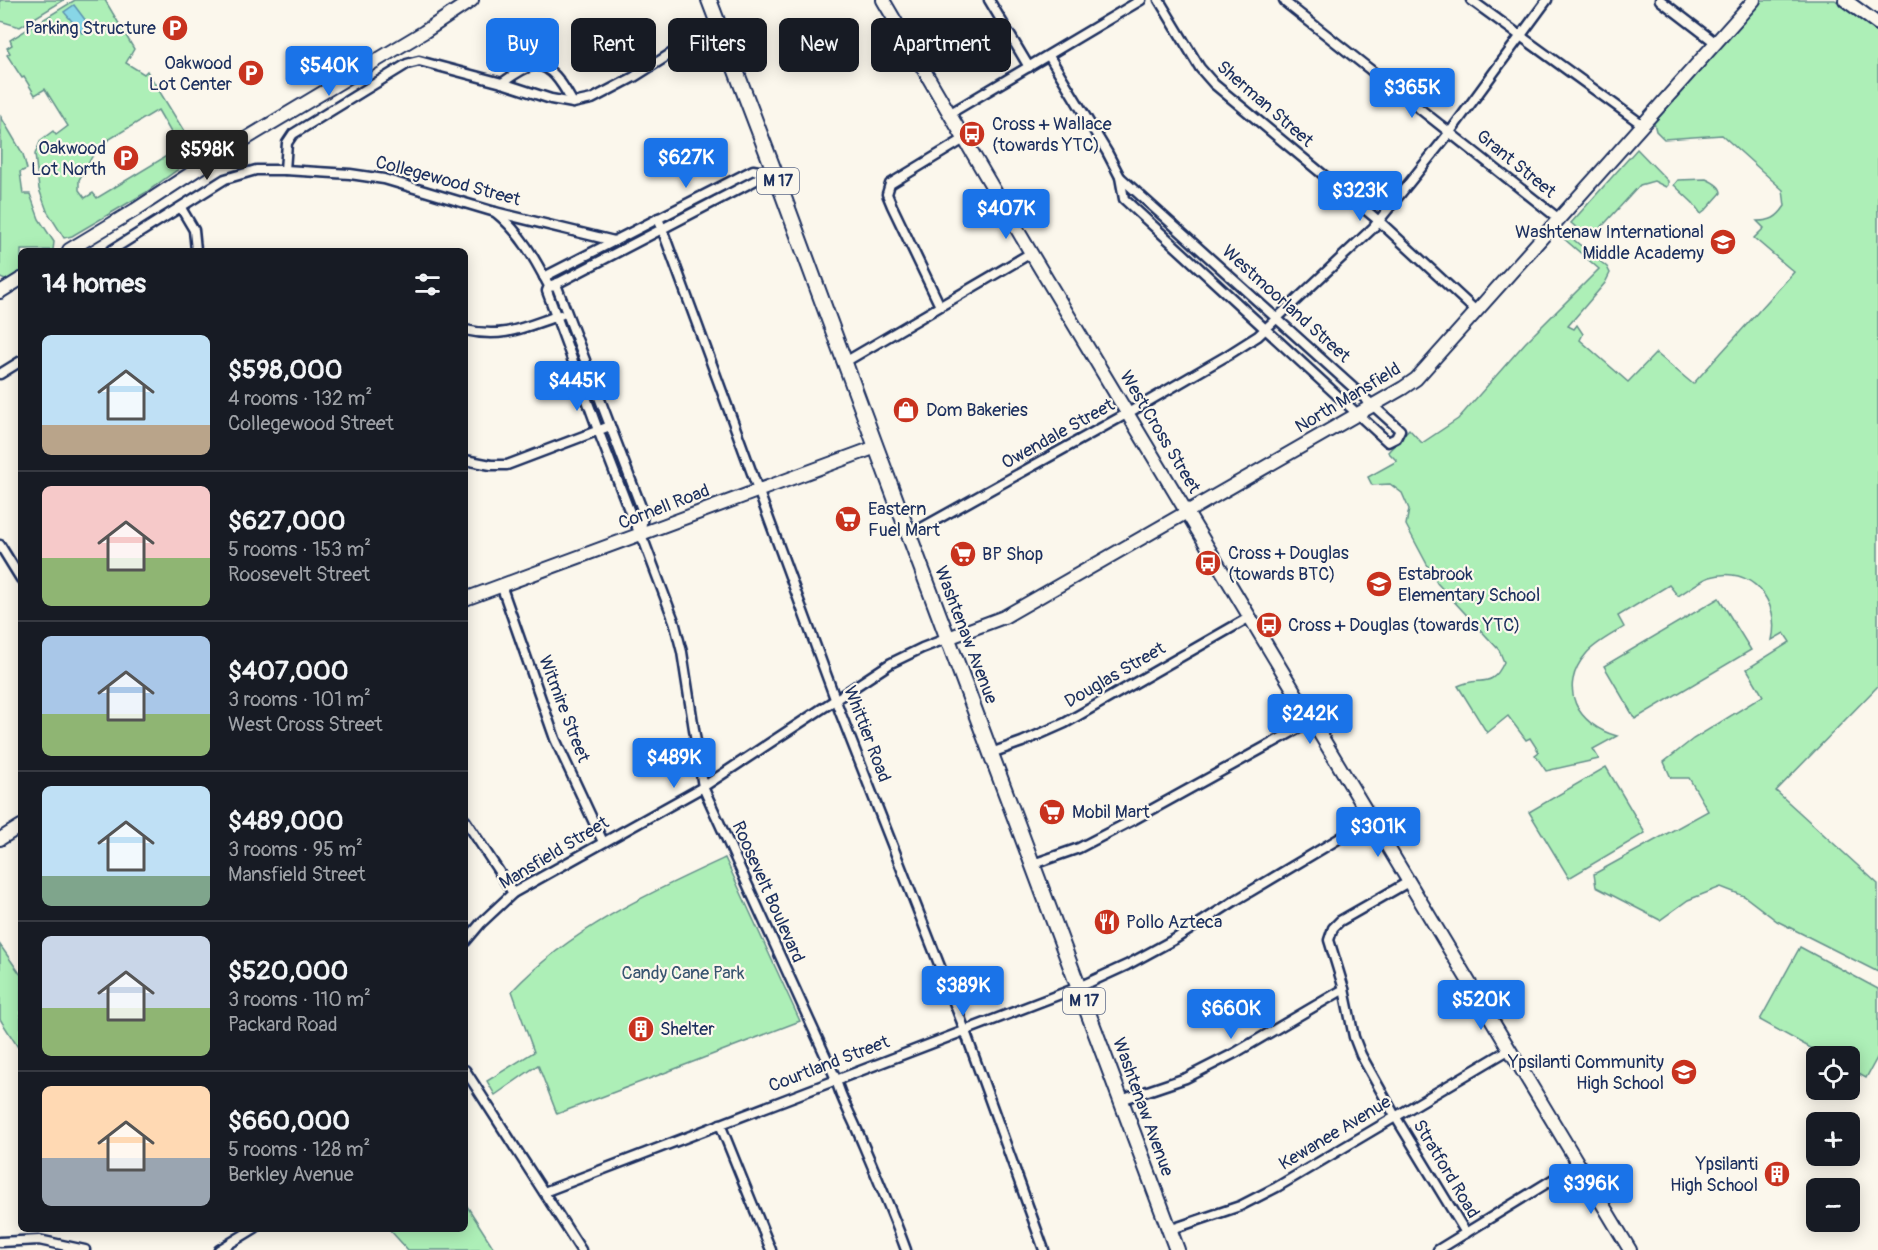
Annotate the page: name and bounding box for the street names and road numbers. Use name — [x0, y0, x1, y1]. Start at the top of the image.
street label: Sherman Street — [1212, 56, 1319, 153]
street label: Grant Street — [1471, 125, 1561, 204]
street label: Collegewood Street — [373, 151, 524, 212]
road number: M 17 — [757, 168, 799, 194]
street label: Westmoorland Street — [1217, 240, 1356, 368]
street label: North Mansfield — [1291, 357, 1405, 439]
street label: West Cross Street — [1114, 366, 1206, 498]
street label: Owendale Street — [998, 393, 1119, 474]
street label: Cornell Road — [615, 479, 713, 535]
street label: Washtenaw Avenue — [929, 563, 1003, 707]
street label: Douglas Street — [1061, 637, 1170, 713]
street label: Witmire Street — [533, 652, 595, 766]
street label: Whittier Road — [838, 683, 896, 785]
street label: Mansfield Street — [495, 811, 614, 895]
street label: Roosevelt Boulevard — [726, 818, 810, 966]
road number: M 17 — [1063, 988, 1105, 1014]
street label: Courtland Street — [765, 1030, 893, 1098]
street label: Washtenaw Avenue — [1107, 1034, 1179, 1180]
street label: Kewanee Avenue — [1275, 1090, 1395, 1176]
street label: Stratford Road — [1407, 1115, 1485, 1223]

